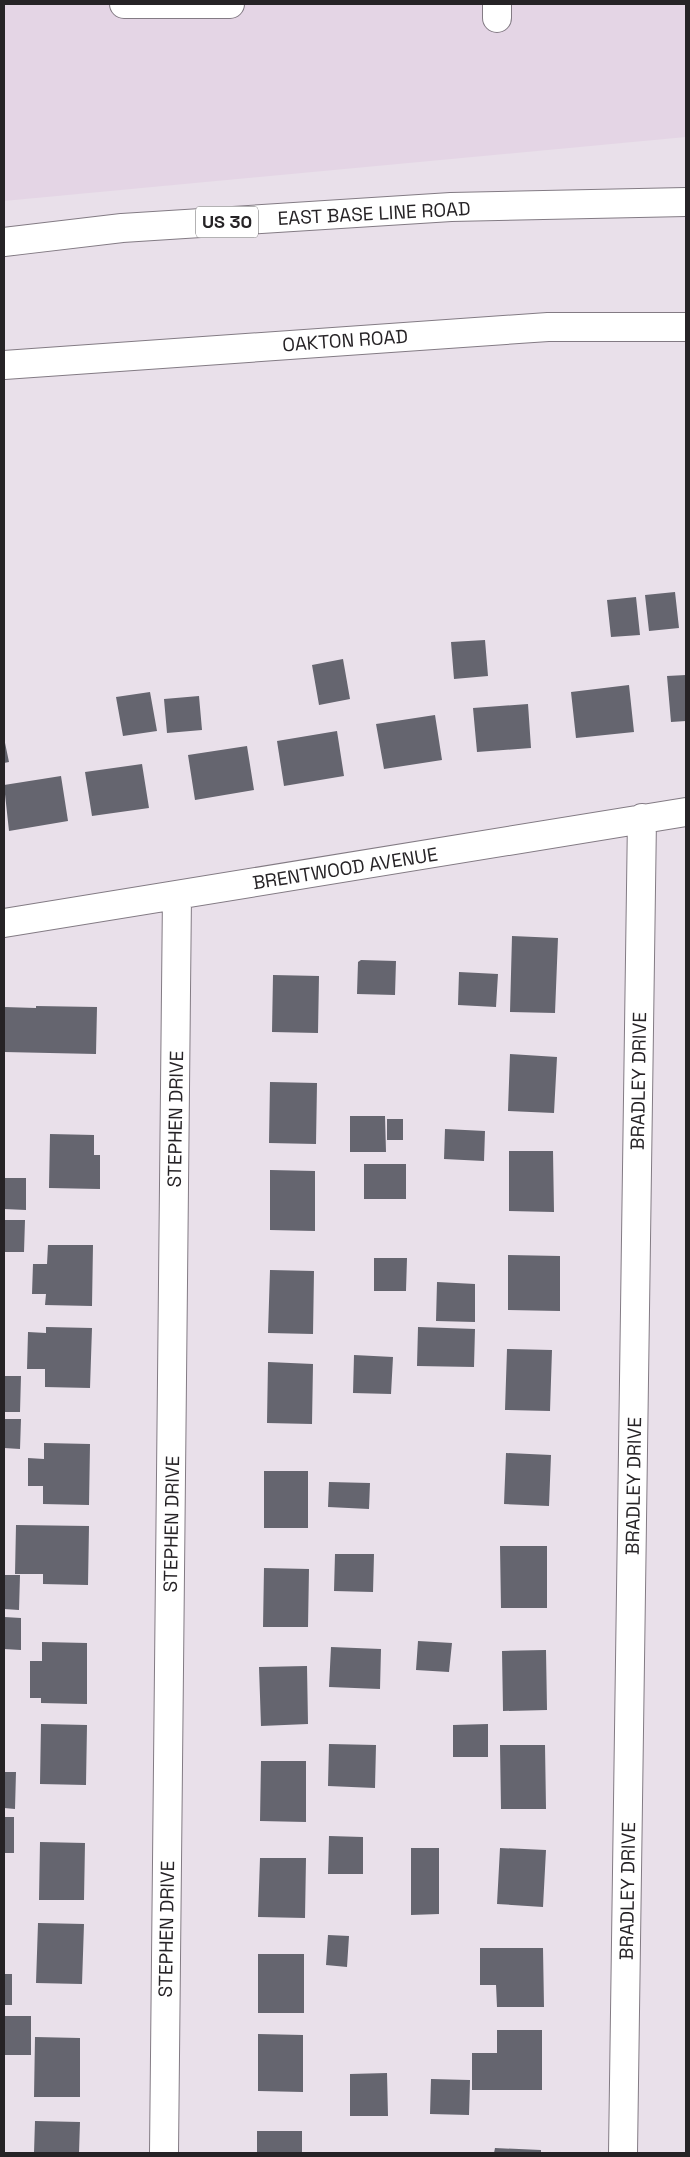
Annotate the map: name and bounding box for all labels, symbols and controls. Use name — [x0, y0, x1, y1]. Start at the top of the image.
street label: EAST BASE LINE ROAD — [277, 196, 471, 231]
road number: US 30 — [196, 206, 258, 238]
street label: OAKTON ROAD — [281, 324, 409, 357]
street label: BRENTWOOD AVENUE — [251, 842, 439, 895]
street label: BRADLEY DRIVE — [625, 1012, 652, 1150]
street label: STEPHEN DRIVE — [162, 1050, 189, 1188]
street label: BRADLEY DRIVE — [620, 1417, 647, 1555]
street label: STEPHEN DRIVE — [158, 1455, 185, 1593]
street label: BRADLEY DRIVE — [614, 1822, 641, 1960]
street label: STEPHEN DRIVE — [153, 1860, 180, 1998]

